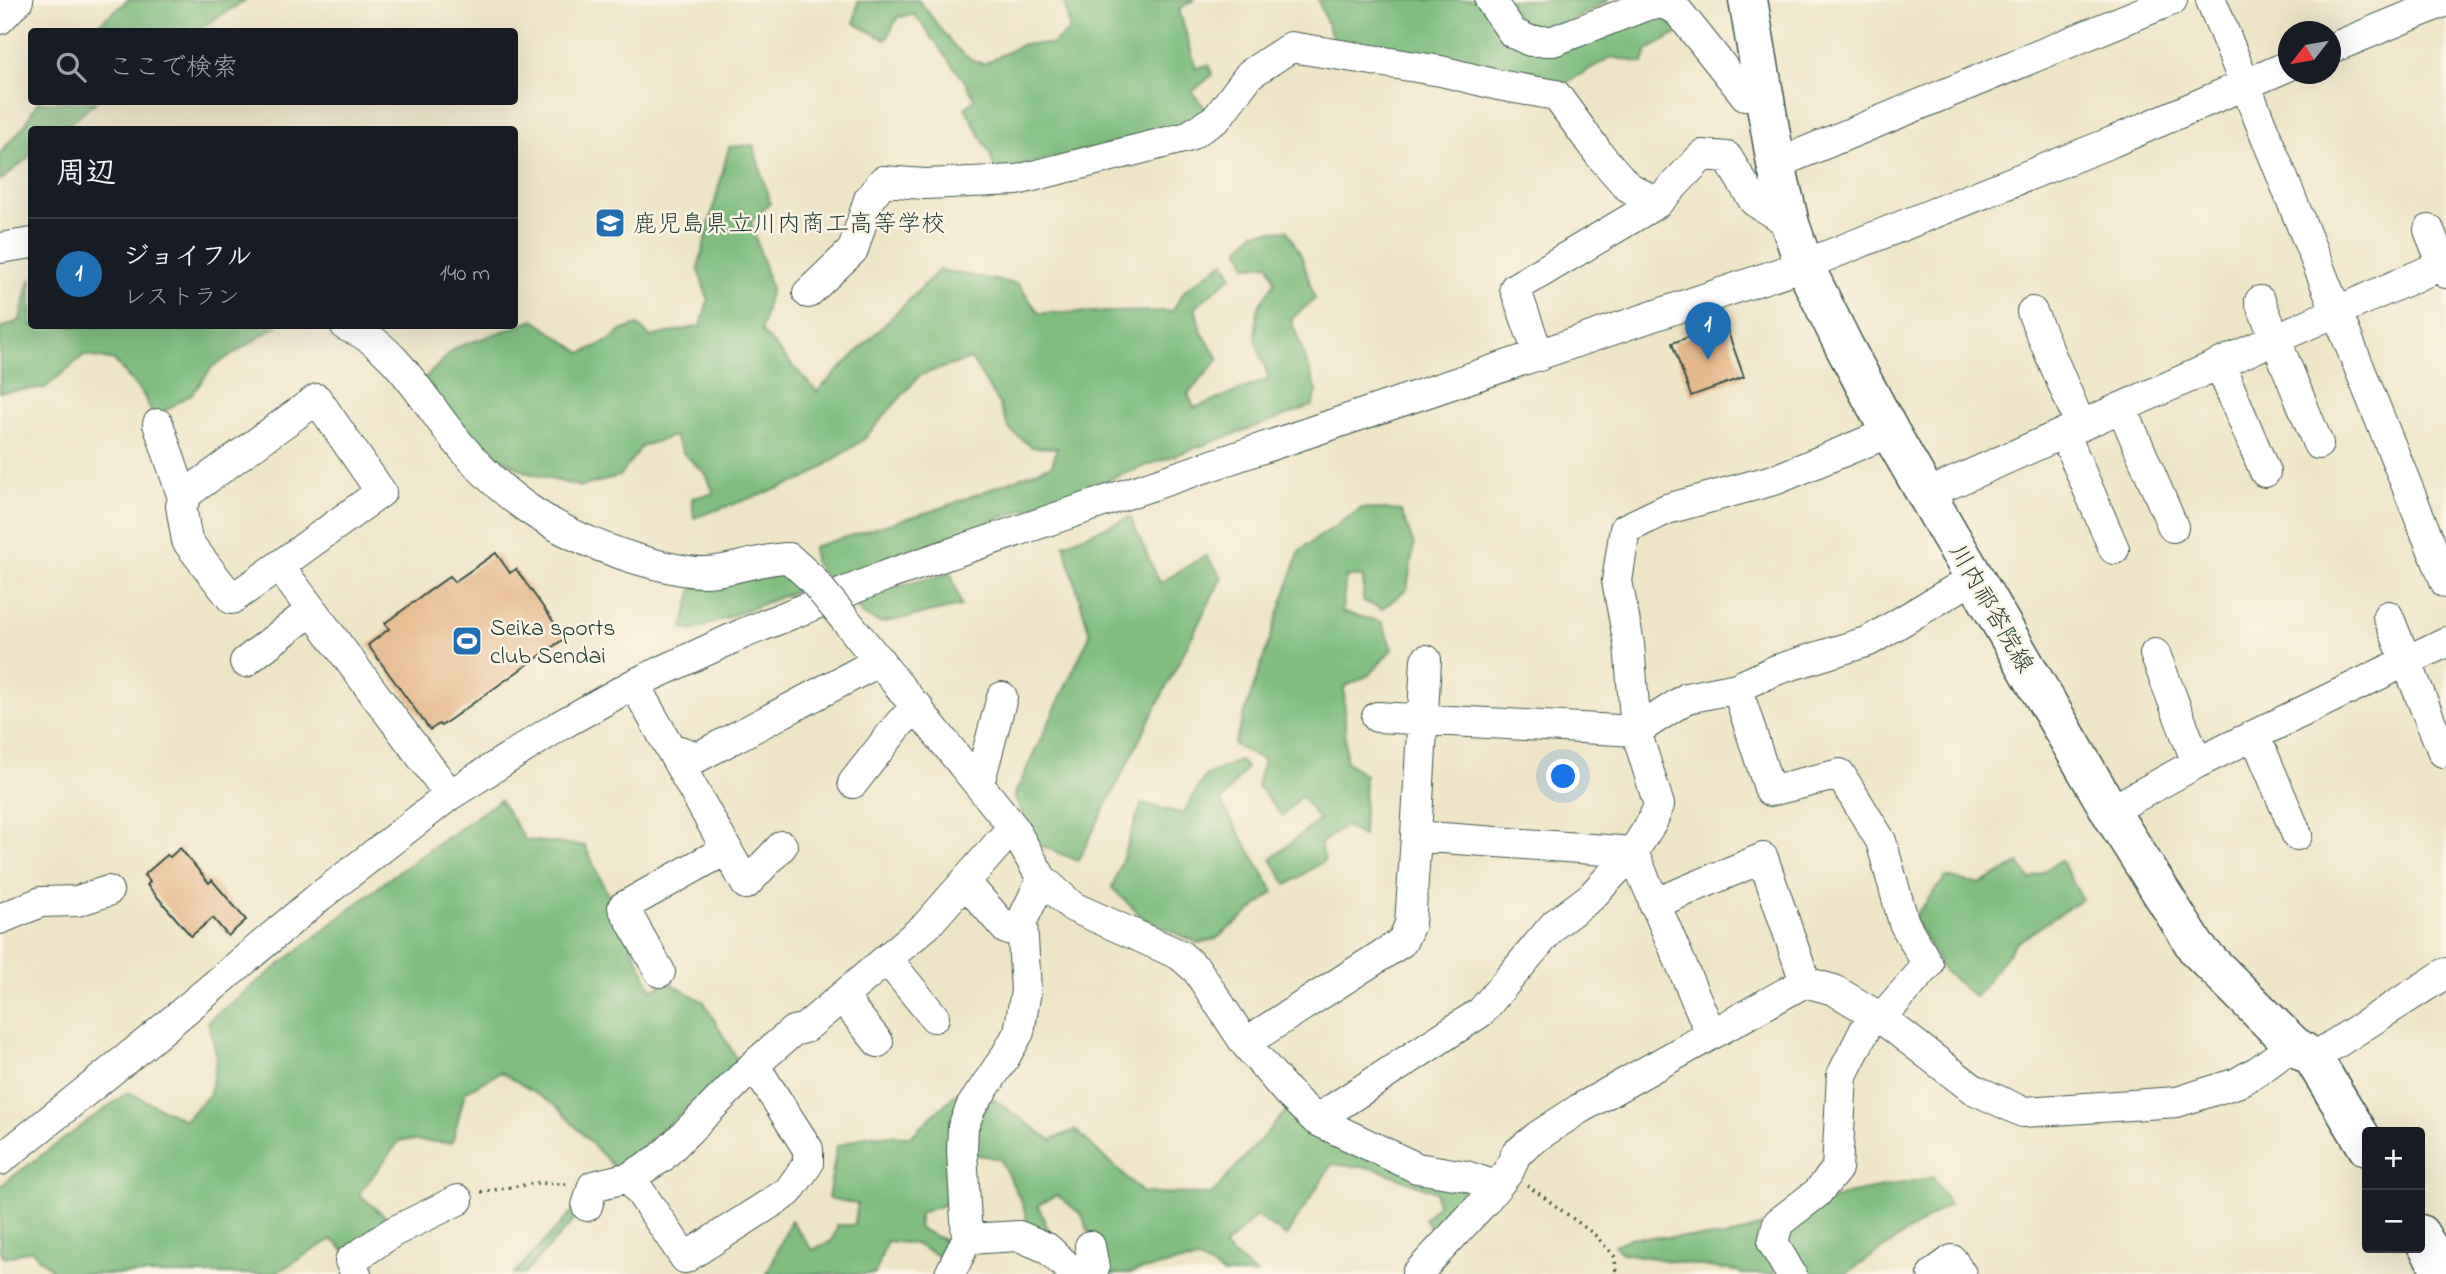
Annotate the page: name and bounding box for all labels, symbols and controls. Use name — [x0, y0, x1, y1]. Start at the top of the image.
north arrow — [2278, 21, 2341, 84]
search box — [28, 28, 518, 105]
icon: search — [52, 48, 90, 86]
text: ここで検索 — [108, 50, 238, 88]
text: 周辺 — [56, 153, 116, 197]
school or university icon: 鹿児島県立川内商工高等学校 — [593, 206, 627, 240]
place label: 鹿児島県立川内商工高等学校 — [633, 208, 945, 243]
text: ジョイフル — [123, 239, 252, 277]
text: 1 — [75, 258, 83, 291]
text: 140 m — [440, 258, 490, 291]
text: レストラン — [123, 282, 240, 315]
pin: 1 — [1685, 302, 1731, 360]
street label: 川内祁答院線 — [1939, 538, 2041, 680]
place label: Seika sports club Sendai — [490, 612, 615, 675]
sports icon: Seika sports club Sendai — [450, 624, 484, 658]
your location — [1546, 759, 1580, 793]
map controls — [2362, 1127, 2425, 1253]
button: + — [2362, 1127, 2425, 1190]
button: − — [2362, 1190, 2425, 1253]

